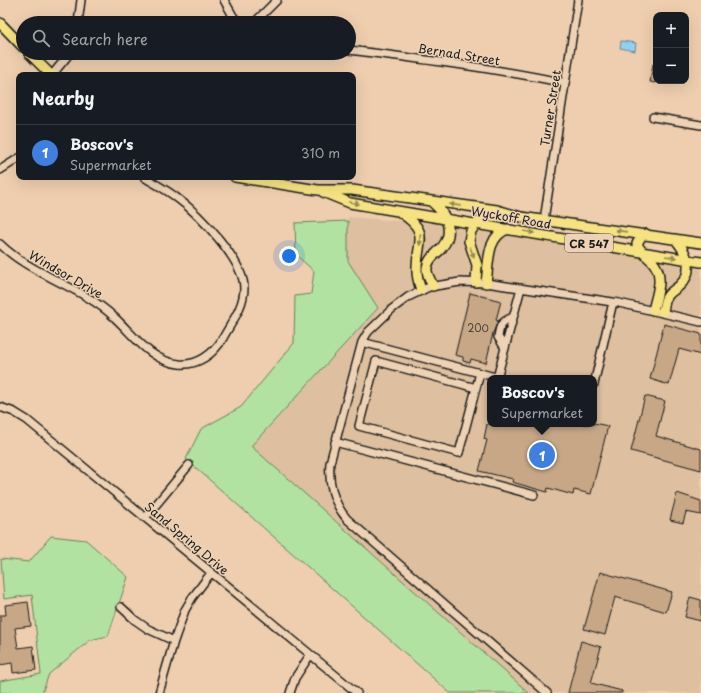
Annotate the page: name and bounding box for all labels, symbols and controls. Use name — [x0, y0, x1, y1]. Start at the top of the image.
map controls — [653, 12, 689, 84]
button: + — [653, 12, 689, 48]
search box — [16, 16, 356, 60]
icon: search — [30, 27, 52, 49]
text: Search here — [62, 27, 148, 50]
street label: Bernad Street — [417, 39, 501, 69]
button: − — [653, 48, 689, 84]
street label: Turner Street — [535, 68, 565, 148]
text: Nearby — [32, 85, 94, 111]
text: Boscov's — [70, 132, 133, 155]
text: 1 — [42, 143, 48, 162]
text: 310 m — [301, 143, 340, 162]
text: Supermarket — [70, 155, 152, 174]
one-way arrow — [348, 201, 361, 207]
street label: Wyckoff Road — [470, 201, 552, 233]
one-way arrow — [449, 202, 461, 208]
one-way arrow — [615, 228, 627, 234]
one-way arrow — [523, 230, 535, 236]
one-way arrow — [417, 234, 423, 247]
road number: CR 547 — [565, 234, 613, 252]
street label: Windsor Drive — [26, 246, 106, 302]
your location — [279, 246, 299, 266]
one-way arrow — [469, 246, 475, 257]
one-way arrow — [665, 254, 677, 260]
house number: 200 — [467, 320, 489, 335]
popup — [487, 375, 597, 427]
text: Boscov's — [501, 380, 565, 403]
text: Supermarket — [501, 403, 583, 422]
pin: 1 — [529, 440, 555, 470]
street label: Sand Spring Drive — [141, 497, 233, 579]

